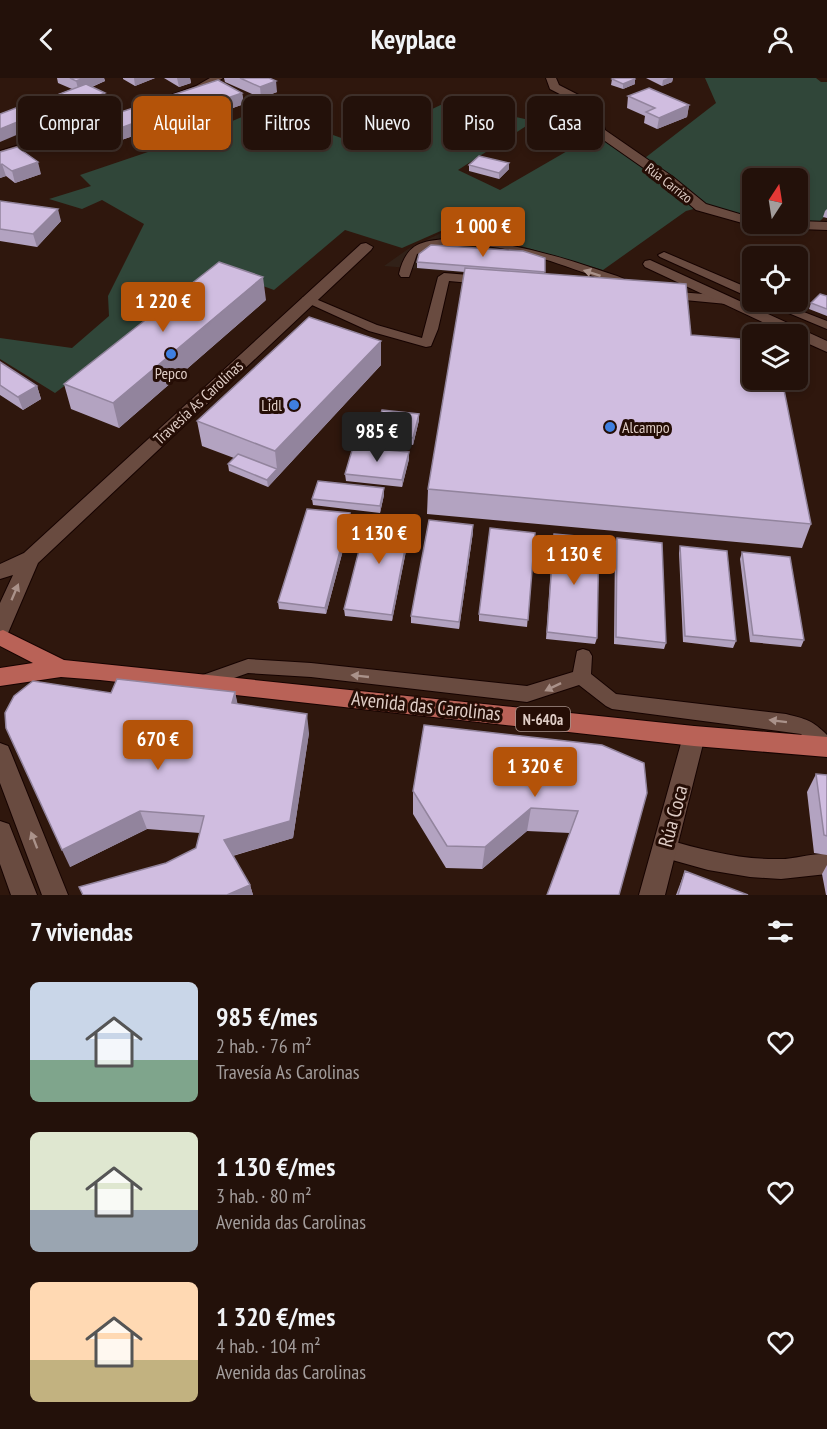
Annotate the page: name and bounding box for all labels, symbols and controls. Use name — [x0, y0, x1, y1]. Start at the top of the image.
text: Keyplace — [371, 22, 456, 56]
icon: back — [30, 23, 63, 56]
icon: person — [764, 23, 797, 56]
chip: Comprar — [18, 96, 121, 150]
chip: Alquilar — [133, 96, 231, 150]
chip: Filtros — [243, 96, 331, 150]
chip: Nuevo — [343, 96, 431, 150]
chip: Piso — [443, 96, 515, 150]
chip: Casa — [527, 96, 603, 150]
street label: Rúa Carrizo — [642, 159, 696, 207]
north arrow — [742, 168, 808, 234]
map controls — [742, 168, 808, 390]
pin: 1 000 € — [428, 207, 538, 258]
text: 1 000 € — [455, 213, 511, 239]
button: locate — [742, 246, 808, 312]
one-way arrow — [583, 267, 601, 277]
pin: 1 220 € — [108, 282, 218, 333]
text: 1 220 € — [135, 288, 191, 314]
button: layers — [742, 324, 808, 390]
marker: Pepco — [164, 347, 178, 361]
street label: Travesía As Carolinas — [149, 356, 247, 448]
place label: Pepco — [155, 363, 187, 383]
place label: Lidl — [261, 395, 282, 415]
marker: Lidl — [287, 398, 301, 412]
pin: 985 € — [335, 412, 419, 463]
place label: Alcampo — [622, 417, 670, 437]
text: 985 € — [356, 418, 398, 444]
marker: Alcampo — [603, 420, 617, 434]
pin: 1 130 € — [324, 514, 434, 565]
text: 1 130 € — [351, 520, 407, 546]
pin: 1 130 € — [519, 535, 629, 586]
text: 1 130 € — [546, 541, 602, 567]
one-way arrow — [10, 582, 20, 600]
one-way arrow — [350, 671, 369, 680]
one-way arrow — [544, 682, 561, 692]
street label: Avenida das Carolinas — [350, 685, 502, 727]
road number: N-640a — [516, 707, 570, 731]
one-way arrow — [768, 716, 787, 726]
pin: 670 € — [116, 720, 200, 771]
text: 670 € — [137, 726, 179, 752]
pin: 1 320 € — [480, 747, 590, 798]
text: 1 320 € — [507, 753, 563, 779]
street label: Rúa Coca — [652, 782, 694, 850]
one-way arrow — [29, 831, 39, 849]
text: 7 viviendas — [30, 915, 133, 948]
icon: filters — [764, 915, 797, 948]
text: 985 €/mes — [216, 1000, 318, 1033]
icon: home — [78, 1006, 150, 1078]
icon: heart — [764, 1026, 797, 1059]
text: 2 hab. · 76 m² — [216, 1033, 312, 1059]
text: Travesía As Carolinas — [216, 1059, 360, 1085]
text: 1 130 €/mes — [216, 1150, 335, 1183]
icon: home — [78, 1156, 150, 1228]
icon: heart — [764, 1176, 797, 1209]
text: 3 hab. · 80 m² — [216, 1183, 312, 1209]
text: Avenida das Carolinas — [216, 1209, 366, 1235]
text: 1 320 €/mes — [216, 1300, 335, 1333]
icon: home — [78, 1306, 150, 1378]
icon: heart — [764, 1326, 797, 1359]
text: 4 hab. · 104 m² — [216, 1333, 321, 1359]
text: Avenida das Carolinas — [216, 1359, 366, 1385]

